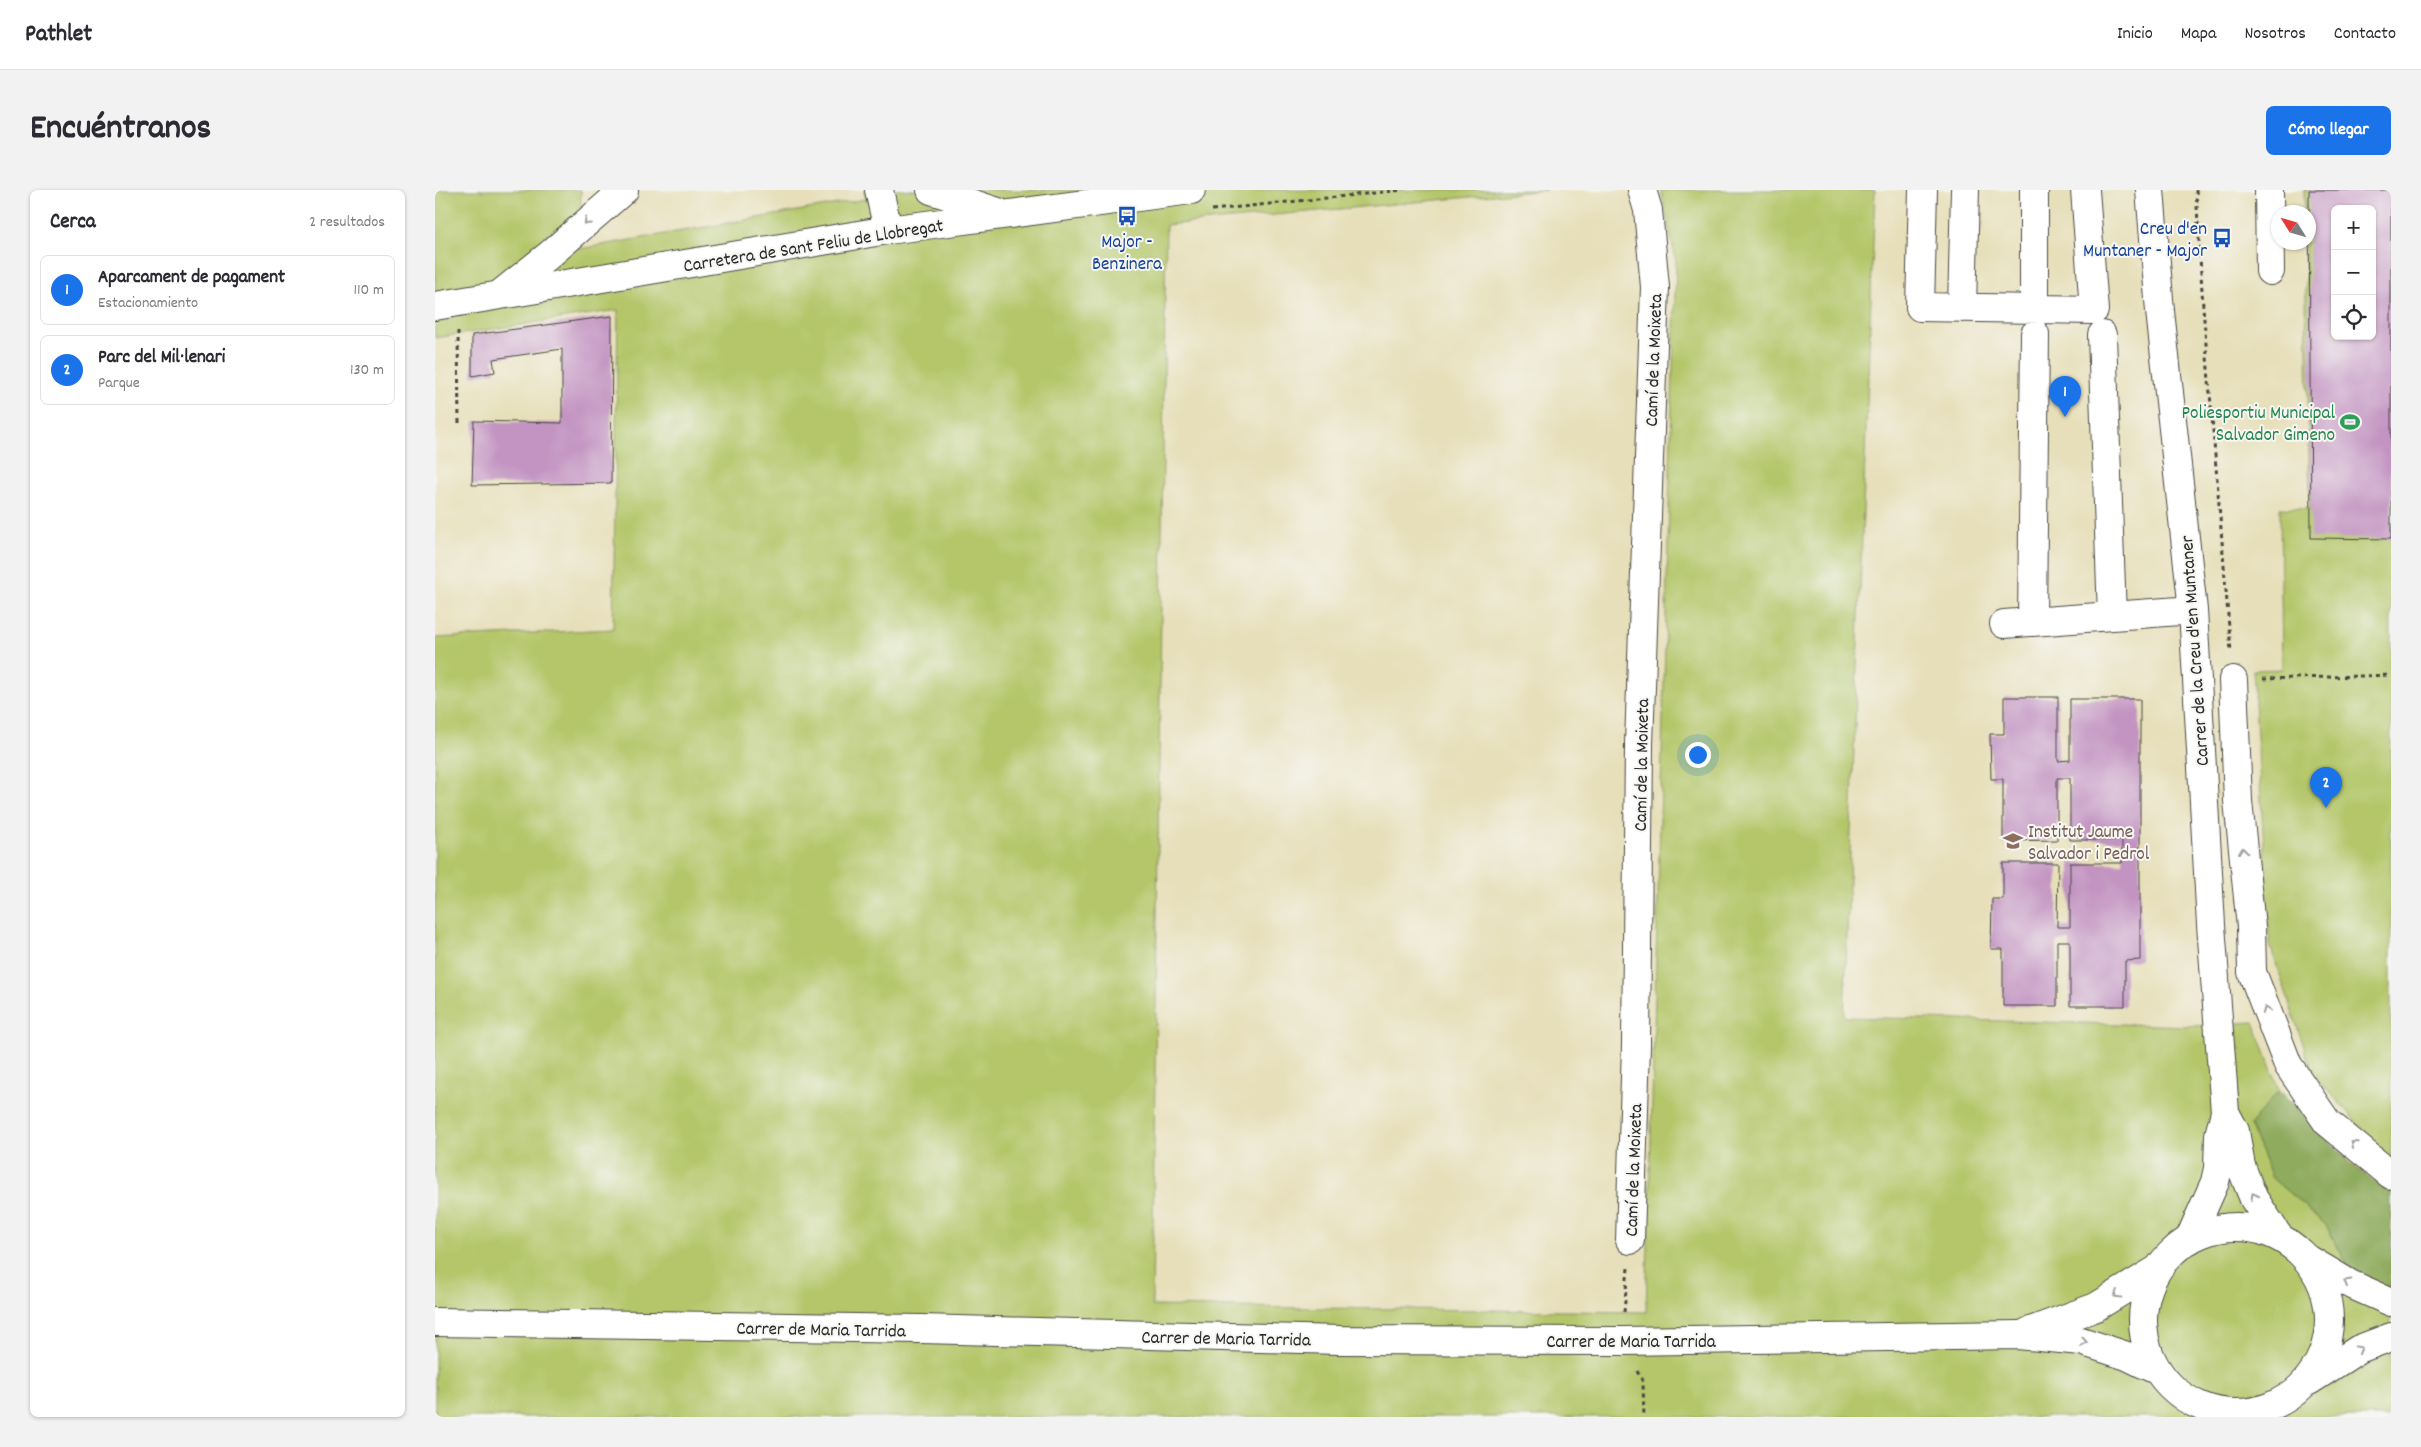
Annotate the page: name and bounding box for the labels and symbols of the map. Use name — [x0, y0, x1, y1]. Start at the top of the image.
bus stop icon: Major - Benzinera — [1116, 205, 1138, 227]
north arrow — [2271, 205, 2316, 250]
street label: Carretera de Sant Feliu de Llobregat — [681, 214, 946, 281]
one-way arrow — [584, 216, 593, 225]
place label: Creu d'en Muntaner - Major — [2083, 217, 2207, 266]
bus stop icon: Creu d'en Muntaner - Major — [2211, 227, 2233, 249]
place label: Major - Benzinera — [1092, 230, 1163, 279]
street label: Camí de la Moixeta — [1640, 292, 1671, 427]
pin: 1 — [2049, 376, 2081, 417]
place label: Poliesportiu Municipal Salvador Gimeno — [2181, 401, 2335, 450]
sports icon: Poliesportiu Municipal Salvador Gimeno — [2339, 411, 2361, 433]
street label: Carrer de la Creu d'en Muntaner — [2175, 534, 2218, 767]
street label: Camí de la Moixeta — [1629, 697, 1658, 832]
your location — [1685, 742, 1711, 768]
pin: 2 — [2310, 767, 2342, 808]
place label: Institut Jaume Salvador i Pedrol — [2028, 820, 2150, 869]
school or university icon: Institut Jaume Salvador i Pedrol — [2002, 830, 2024, 852]
one-way arrow — [2238, 847, 2249, 855]
one-way arrow — [2262, 1006, 2273, 1015]
street label: Camí de la Moixeta — [1620, 1102, 1651, 1237]
one-way arrow — [2350, 1141, 2359, 1150]
one-way arrow — [2250, 1192, 2260, 1201]
one-way arrow — [2343, 1278, 2352, 1288]
one-way arrow — [2114, 1289, 2123, 1299]
street label: Carrer de Maria Tarrida — [736, 1317, 907, 1346]
street label: Carrer de Maria Tarrida — [1141, 1326, 1312, 1355]
street label: Carrer de Maria Tarrida — [1546, 1330, 1717, 1357]
one-way arrow — [2079, 1336, 2088, 1347]
one-way arrow — [2354, 1346, 2363, 1356]

